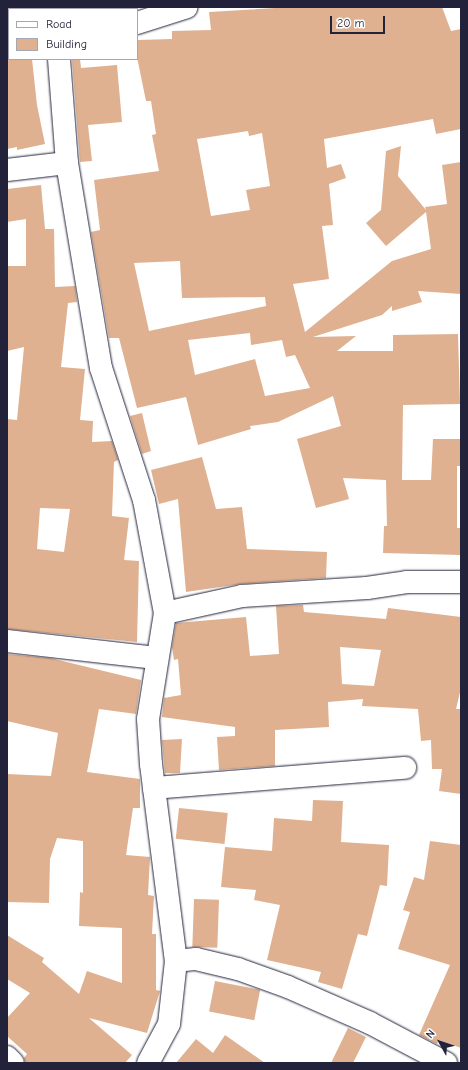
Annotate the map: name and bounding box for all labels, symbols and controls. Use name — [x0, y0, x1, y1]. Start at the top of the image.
legend — [8, 8, 138, 60]
scale bar — [332, 8, 387, 34]
text: 20 m — [337, 16, 365, 30]
text: Road — [46, 17, 72, 31]
text: Building — [46, 37, 87, 51]
north arrow — [420, 1022, 460, 1062]
text: N — [423, 1027, 438, 1041]

